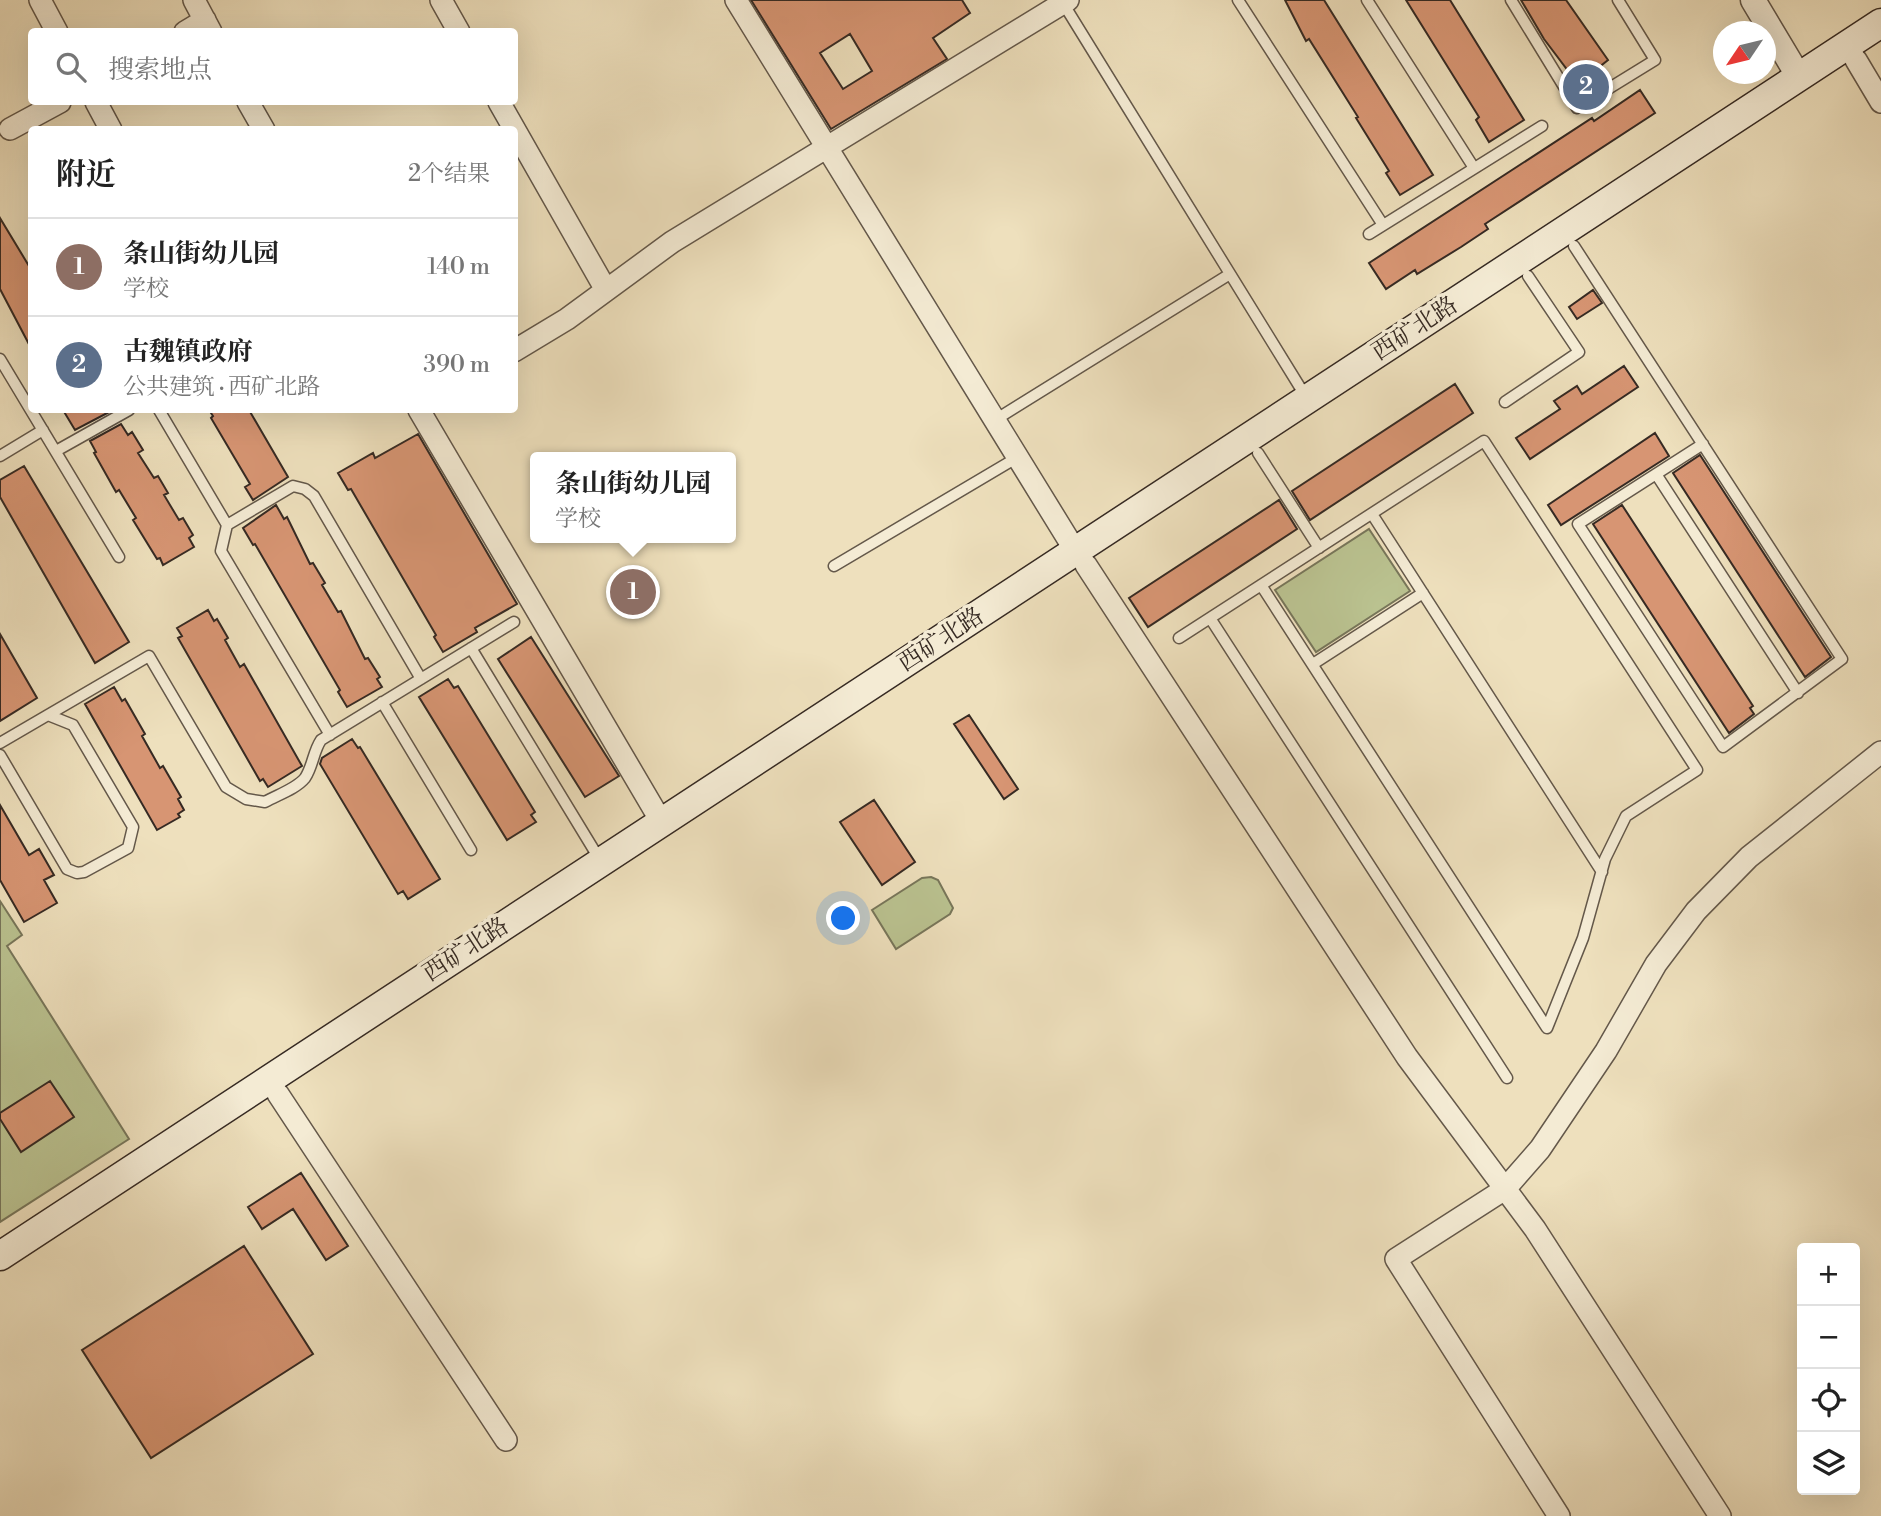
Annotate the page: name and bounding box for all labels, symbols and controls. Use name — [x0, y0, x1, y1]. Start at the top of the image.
north arrow — [1713, 21, 1776, 84]
search box — [28, 28, 518, 105]
icon: search — [52, 48, 90, 86]
text: 搜索地点 — [108, 54, 212, 86]
pin: 2 — [1563, 61, 1609, 113]
text: 附近 — [56, 156, 116, 194]
text: 2个结果 — [408, 160, 490, 188]
text: 条山街幼儿园 — [123, 238, 279, 270]
text: 1 — [73, 253, 85, 281]
text: 140 m — [427, 253, 490, 281]
text: 学校 — [123, 275, 169, 303]
street label: 西矿北路 — [1367, 290, 1463, 368]
text: 古魏镇政府 — [123, 336, 253, 368]
text: 2 — [72, 351, 86, 379]
text: 390 m — [423, 351, 490, 379]
text: 公共建筑 · 西矿北路 — [123, 373, 320, 401]
popup — [530, 452, 736, 543]
text: 条山街幼儿园 — [555, 468, 711, 500]
text: 学校 — [555, 505, 601, 533]
pin: 1 — [610, 566, 656, 618]
street label: 西矿北路 — [893, 601, 989, 679]
your location — [826, 901, 860, 935]
street label: 西矿北路 — [418, 911, 514, 989]
map controls — [1797, 1243, 1860, 1495]
button: + — [1797, 1243, 1860, 1306]
button: − — [1797, 1306, 1860, 1369]
button: locate — [1797, 1369, 1860, 1432]
button: layers — [1797, 1432, 1860, 1495]

